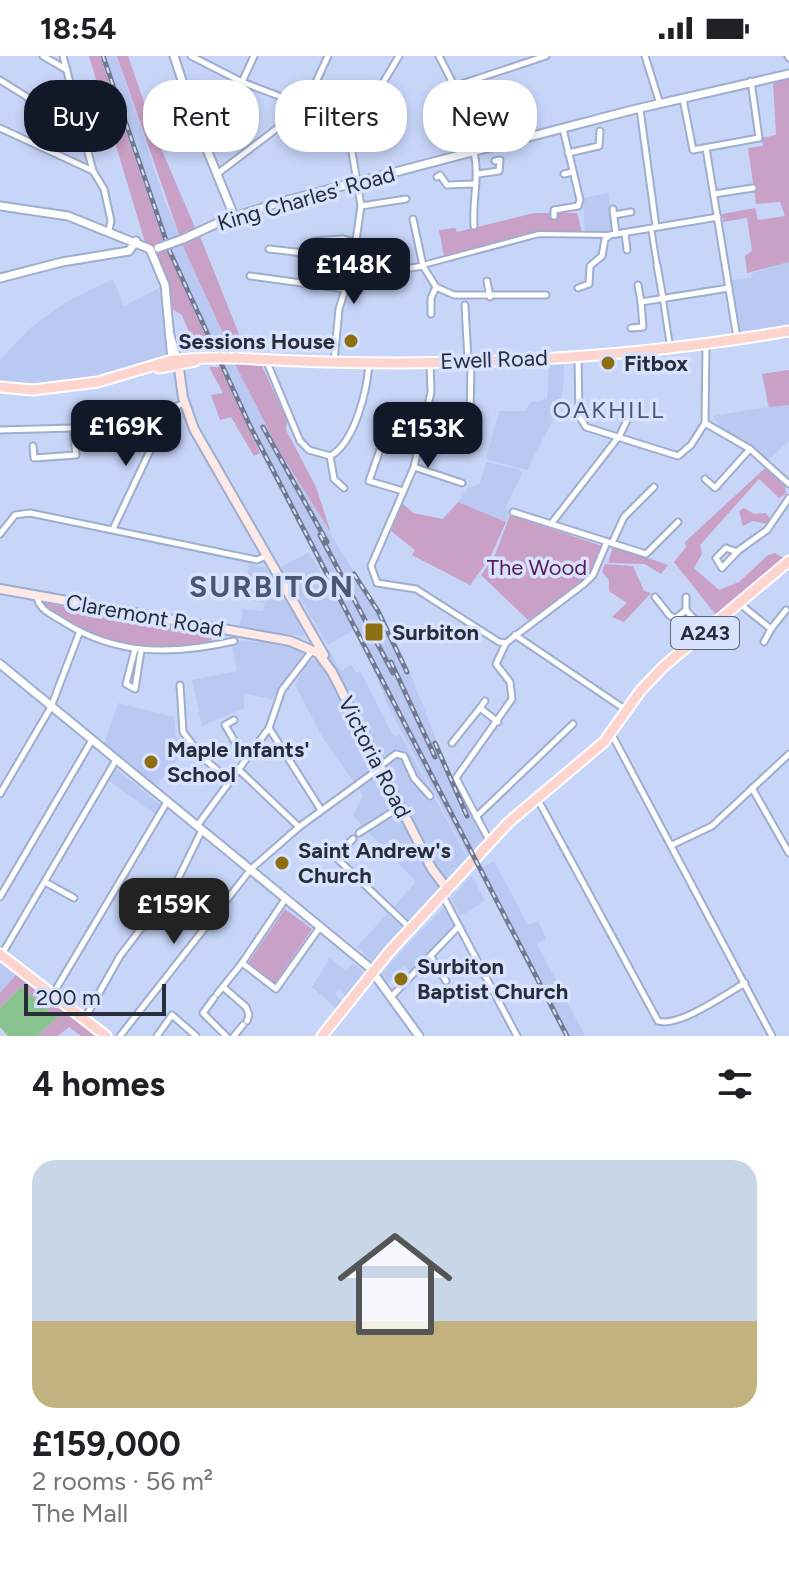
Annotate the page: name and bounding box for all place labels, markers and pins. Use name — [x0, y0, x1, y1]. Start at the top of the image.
pin: £148K — [298, 238, 410, 306]
place label: Sessions House — [178, 328, 335, 355]
marker: Sessions House — [342, 332, 360, 350]
place label: Fitbox — [624, 350, 688, 377]
marker: Fitbox — [599, 354, 617, 372]
pin: £169K — [70, 400, 182, 468]
pin: £153K — [372, 402, 484, 470]
place label: Surbiton — [392, 619, 479, 646]
marker: Surbiton — [363, 621, 385, 643]
place label: Maple Infants' School — [167, 736, 310, 788]
marker: Maple Infants' School — [142, 753, 160, 771]
place label: Saint Andrew's Church — [298, 837, 451, 889]
marker: Saint Andrew's Church — [273, 854, 291, 872]
pin: £159K — [118, 878, 230, 946]
place label: Surbiton Baptist Church — [417, 953, 568, 1005]
marker: Surbiton Baptist Church — [392, 970, 410, 988]

